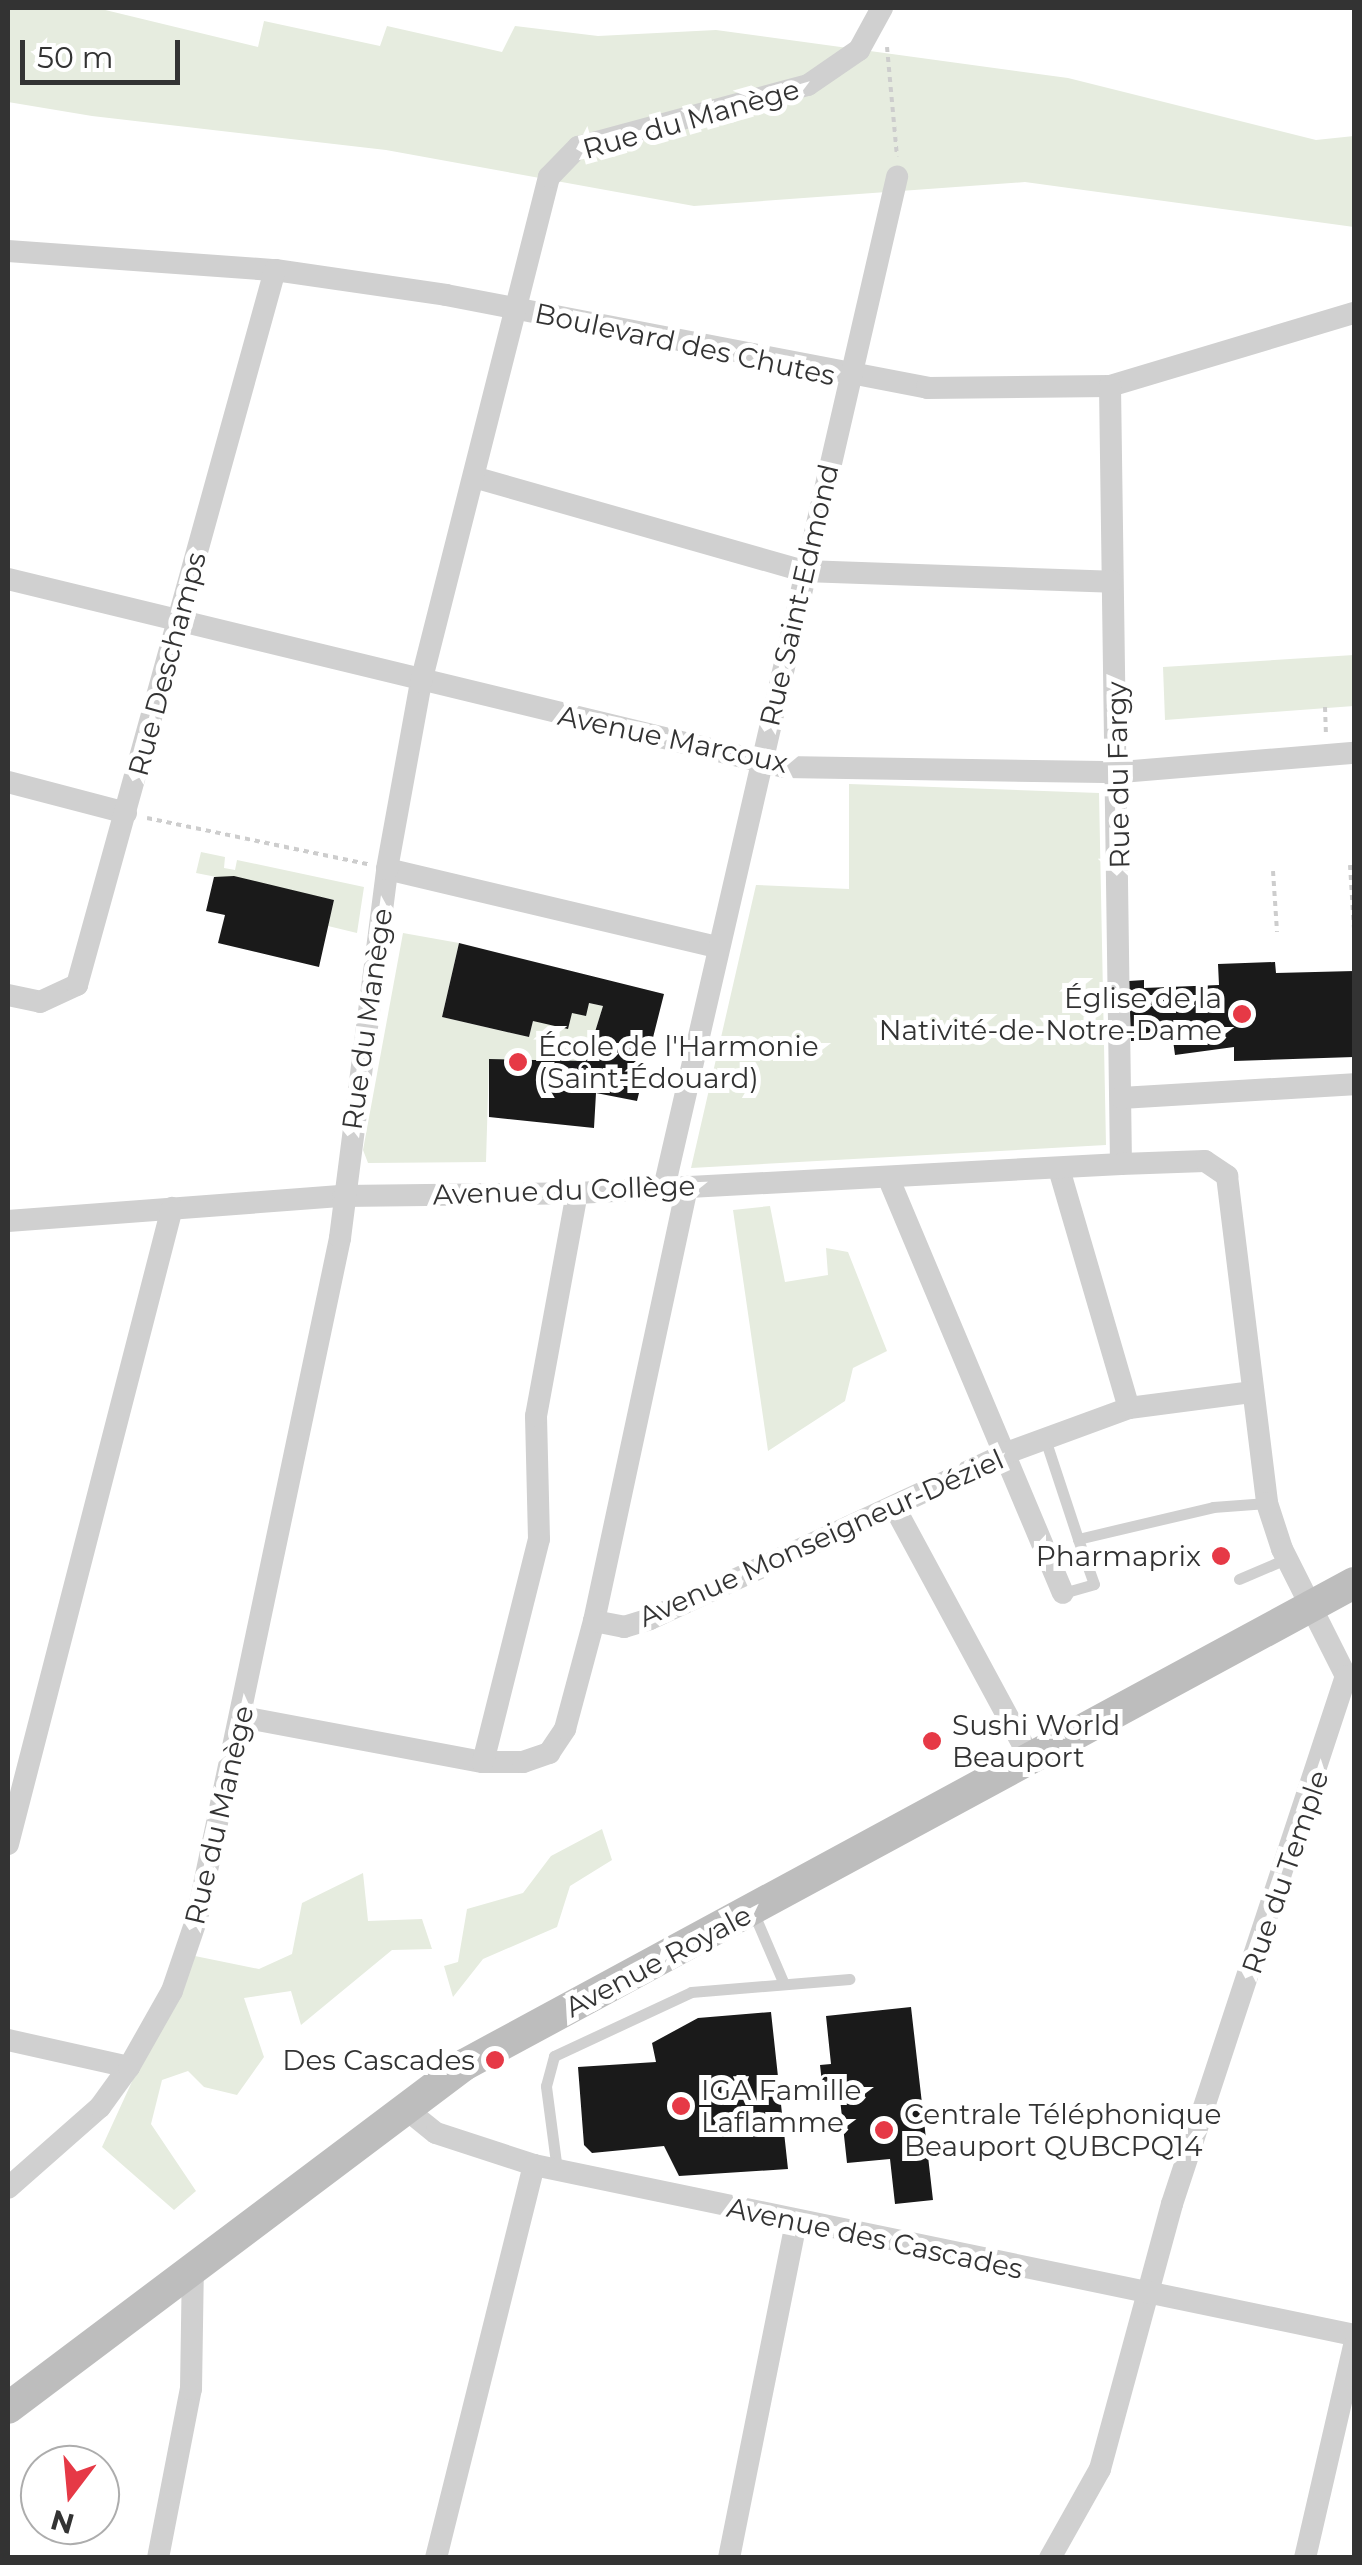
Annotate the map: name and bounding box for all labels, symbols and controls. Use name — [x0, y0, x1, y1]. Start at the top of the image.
scale bar — [25, 20, 185, 82]
text: 50 m — [37, 39, 114, 76]
street label: Rue du Manège — [579, 72, 803, 166]
street label: Boulevard des Chutes — [532, 296, 838, 392]
street label: Rue Saint-Edmond — [752, 461, 846, 729]
street label: Rue Deschamps — [121, 548, 213, 780]
street label: Rue du Fargy — [1100, 681, 1136, 869]
street label: Avenue Marcoux — [555, 698, 791, 780]
street label: Rue du Manège — [335, 906, 399, 1132]
place label: Église de la Nativité-de-Notre-Dame — [879, 981, 1222, 1047]
marker: Église de la Nativité-de-Notre-Dame — [1231, 1003, 1253, 1025]
place label: École de l'Harmonie (Saint-Édouard) — [538, 1029, 819, 1095]
marker: École de l'Harmonie (Saint-Édouard) — [507, 1051, 529, 1073]
street label: Avenue du Collège — [432, 1169, 696, 1211]
street label: Avenue Monseigneur-Déziel — [633, 1442, 1009, 1634]
place label: Pharmaprix — [1036, 1539, 1201, 1573]
marker: Pharmaprix — [1210, 1545, 1232, 1567]
street label: Rue du Manège — [177, 1702, 261, 1928]
place label: Sushi World Beauport — [952, 1708, 1120, 1774]
marker: Sushi World Beauport — [921, 1730, 943, 1752]
street label: Rue du Temple — [1234, 1766, 1336, 1978]
street label: Avenue Royale — [559, 1898, 757, 2024]
place label: Des Cascades — [282, 2043, 475, 2077]
marker: Des Cascades — [484, 2049, 506, 2071]
place label: IGA Famille Laflamme — [701, 2073, 861, 2139]
marker: IGA Famille Laflamme — [670, 2095, 692, 2117]
place label: Centrale Téléphonique Beauport QUBCPQ14 — [904, 2097, 1221, 2163]
marker: Centrale Téléphonique Beauport QUBCPQ14 — [873, 2119, 895, 2141]
street label: Avenue des Cascades — [724, 2190, 1026, 2286]
north arrow — [20, 2445, 120, 2545]
text: N — [47, 2502, 78, 2541]

